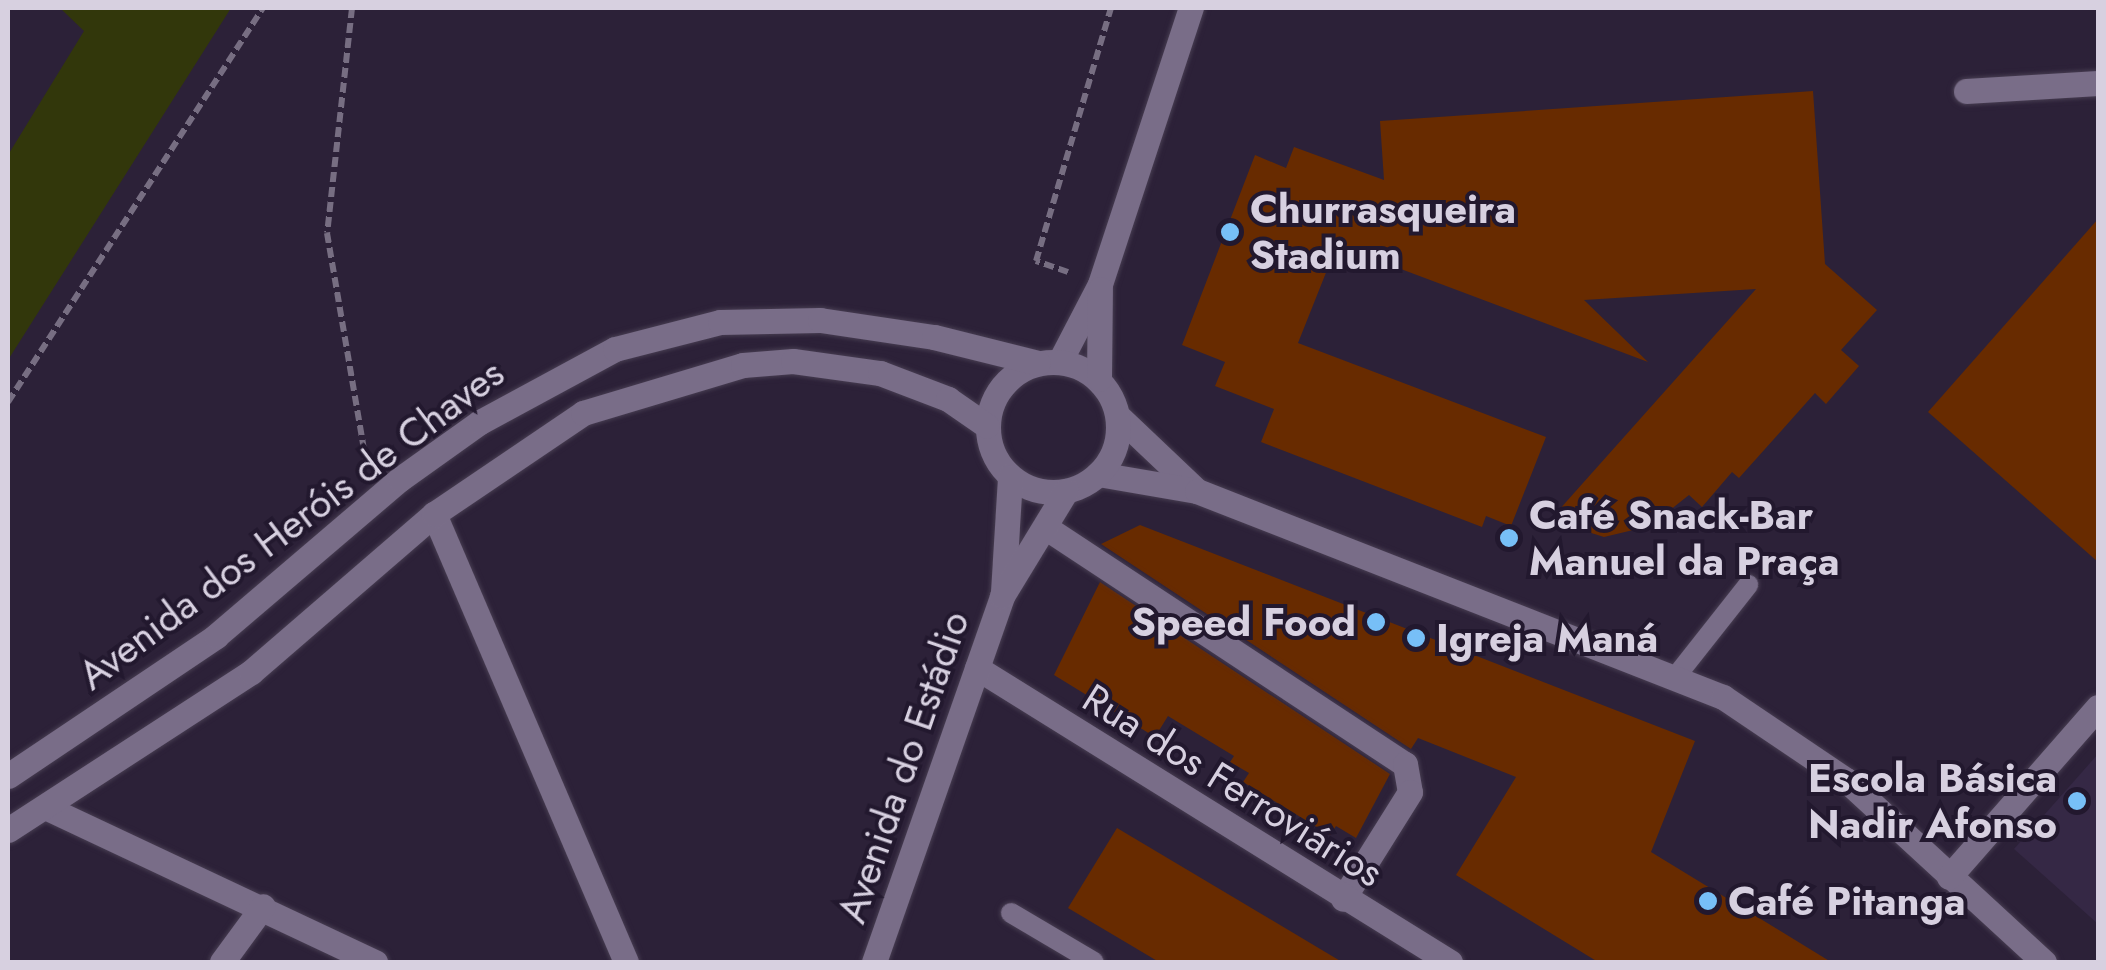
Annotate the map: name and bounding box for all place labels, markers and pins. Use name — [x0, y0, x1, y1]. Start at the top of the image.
place label: Churrasqueira Stadium — [1250, 185, 1516, 279]
marker: Churrasqueira Stadium — [1219, 221, 1241, 243]
place label: Café Snack-Bar Manuel da Praça — [1529, 491, 1840, 585]
marker: Café Snack-Bar Manuel da Praça — [1498, 527, 1520, 549]
place label: Speed Food — [1131, 598, 1356, 646]
marker: Speed Food — [1365, 611, 1387, 633]
place label: Igreja Maná — [1436, 614, 1658, 662]
marker: Igreja Maná — [1405, 627, 1427, 649]
place label: Escola Básica Nadir Afonso — [1808, 754, 2057, 848]
marker: Escola Básica Nadir Afonso — [2066, 790, 2088, 812]
place label: Café Pitanga — [1728, 877, 1965, 925]
marker: Café Pitanga — [1697, 890, 1719, 912]

